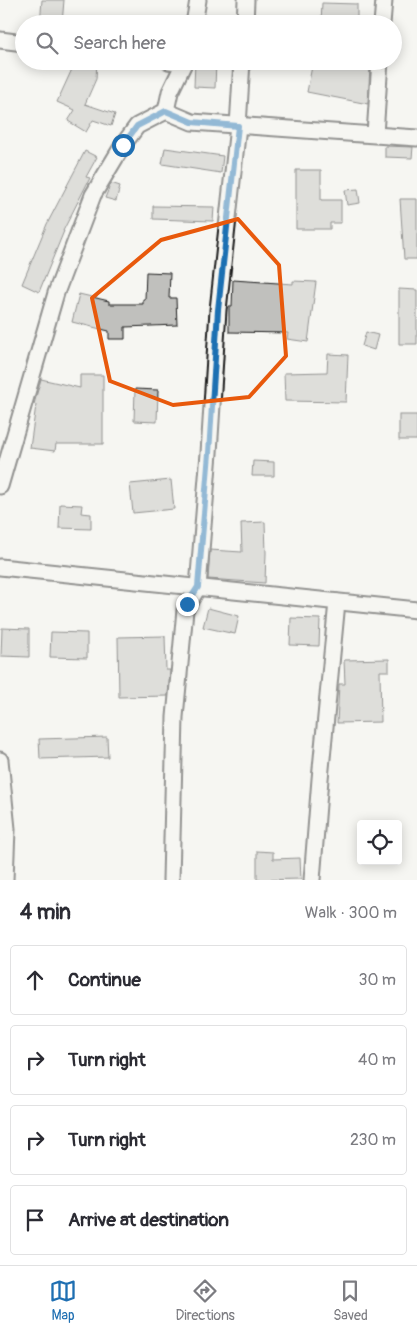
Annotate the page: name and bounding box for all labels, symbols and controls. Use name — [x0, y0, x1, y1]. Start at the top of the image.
search box — [15, 15, 402, 70]
icon: search — [33, 29, 61, 57]
text: Search here — [73, 31, 166, 55]
route start — [112, 134, 135, 157]
route end — [176, 593, 199, 616]
map controls — [357, 820, 402, 865]
button: locate — [357, 820, 402, 865]
text: 4 min — [20, 899, 71, 926]
text: Walk · 300 m — [305, 903, 397, 923]
icon: ahead — [21, 966, 49, 994]
text: Continue — [68, 968, 141, 992]
text: 30 m — [358, 970, 396, 990]
icon: right — [21, 1046, 49, 1074]
text: Turn right — [68, 1048, 146, 1072]
text: 40 m — [358, 1050, 396, 1070]
icon: right — [21, 1126, 49, 1154]
text: Turn right — [68, 1128, 146, 1152]
text: 230 m — [350, 1130, 396, 1150]
icon: arrive — [21, 1206, 49, 1234]
text: Arrive at destination — [68, 1208, 229, 1232]
tab: Map — [49, 1277, 77, 1324]
tab: Directions — [175, 1277, 235, 1324]
tab: Saved — [333, 1277, 368, 1324]

